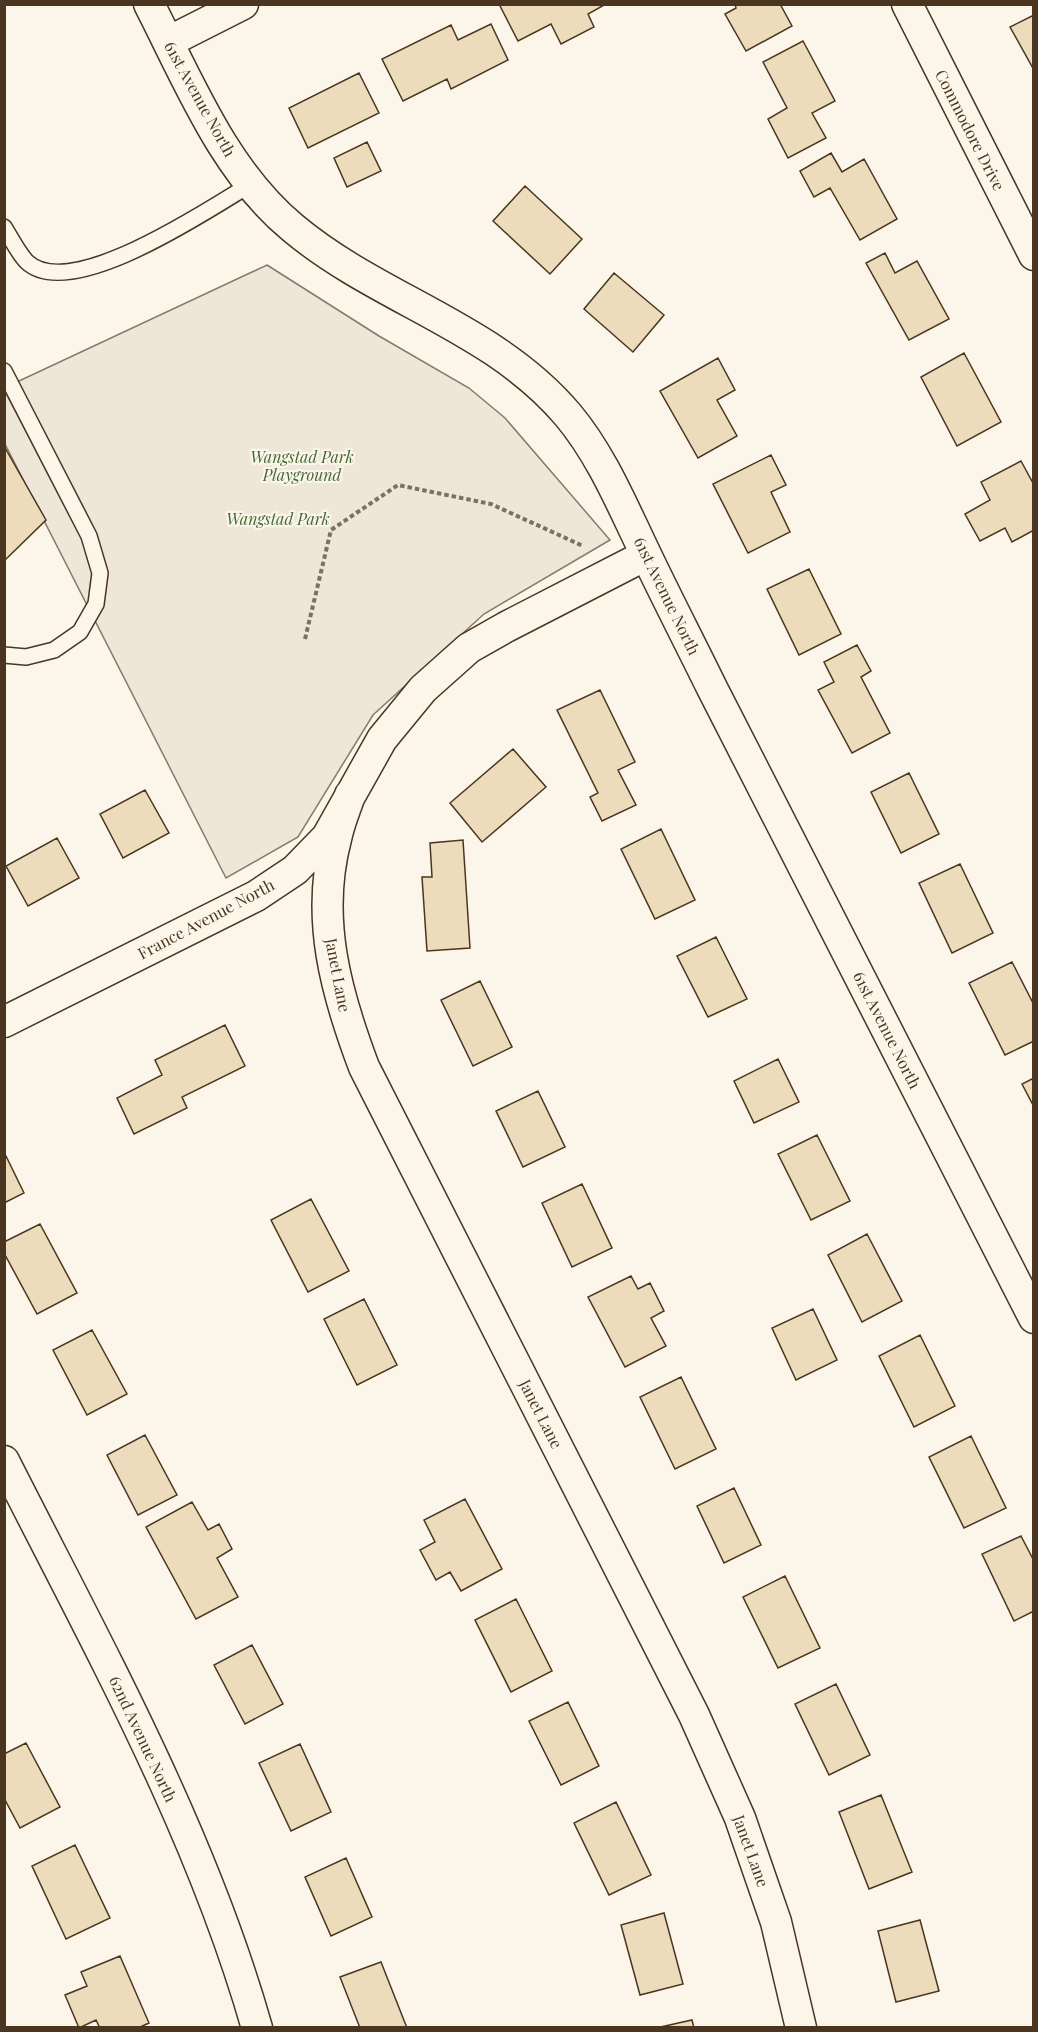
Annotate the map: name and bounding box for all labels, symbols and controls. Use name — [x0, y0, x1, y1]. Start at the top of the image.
street label: 61st Avenue North — [160, 37, 241, 161]
street label: Commodore Drive — [931, 66, 1010, 194]
park label: Wangstad Park Playground — [250, 446, 354, 485]
park label: Wangstad Park — [226, 508, 330, 529]
street label: 61st Avenue North — [630, 533, 705, 659]
street label: France Avenue North — [134, 873, 278, 963]
street label: Janet Lane — [321, 935, 356, 1014]
street label: 61st Avenue North — [849, 968, 926, 1093]
street label: Janet Lane — [515, 1375, 568, 1452]
street label: 62nd Avenue North — [105, 1672, 182, 1806]
street label: Janet Lane — [728, 1811, 774, 1890]

